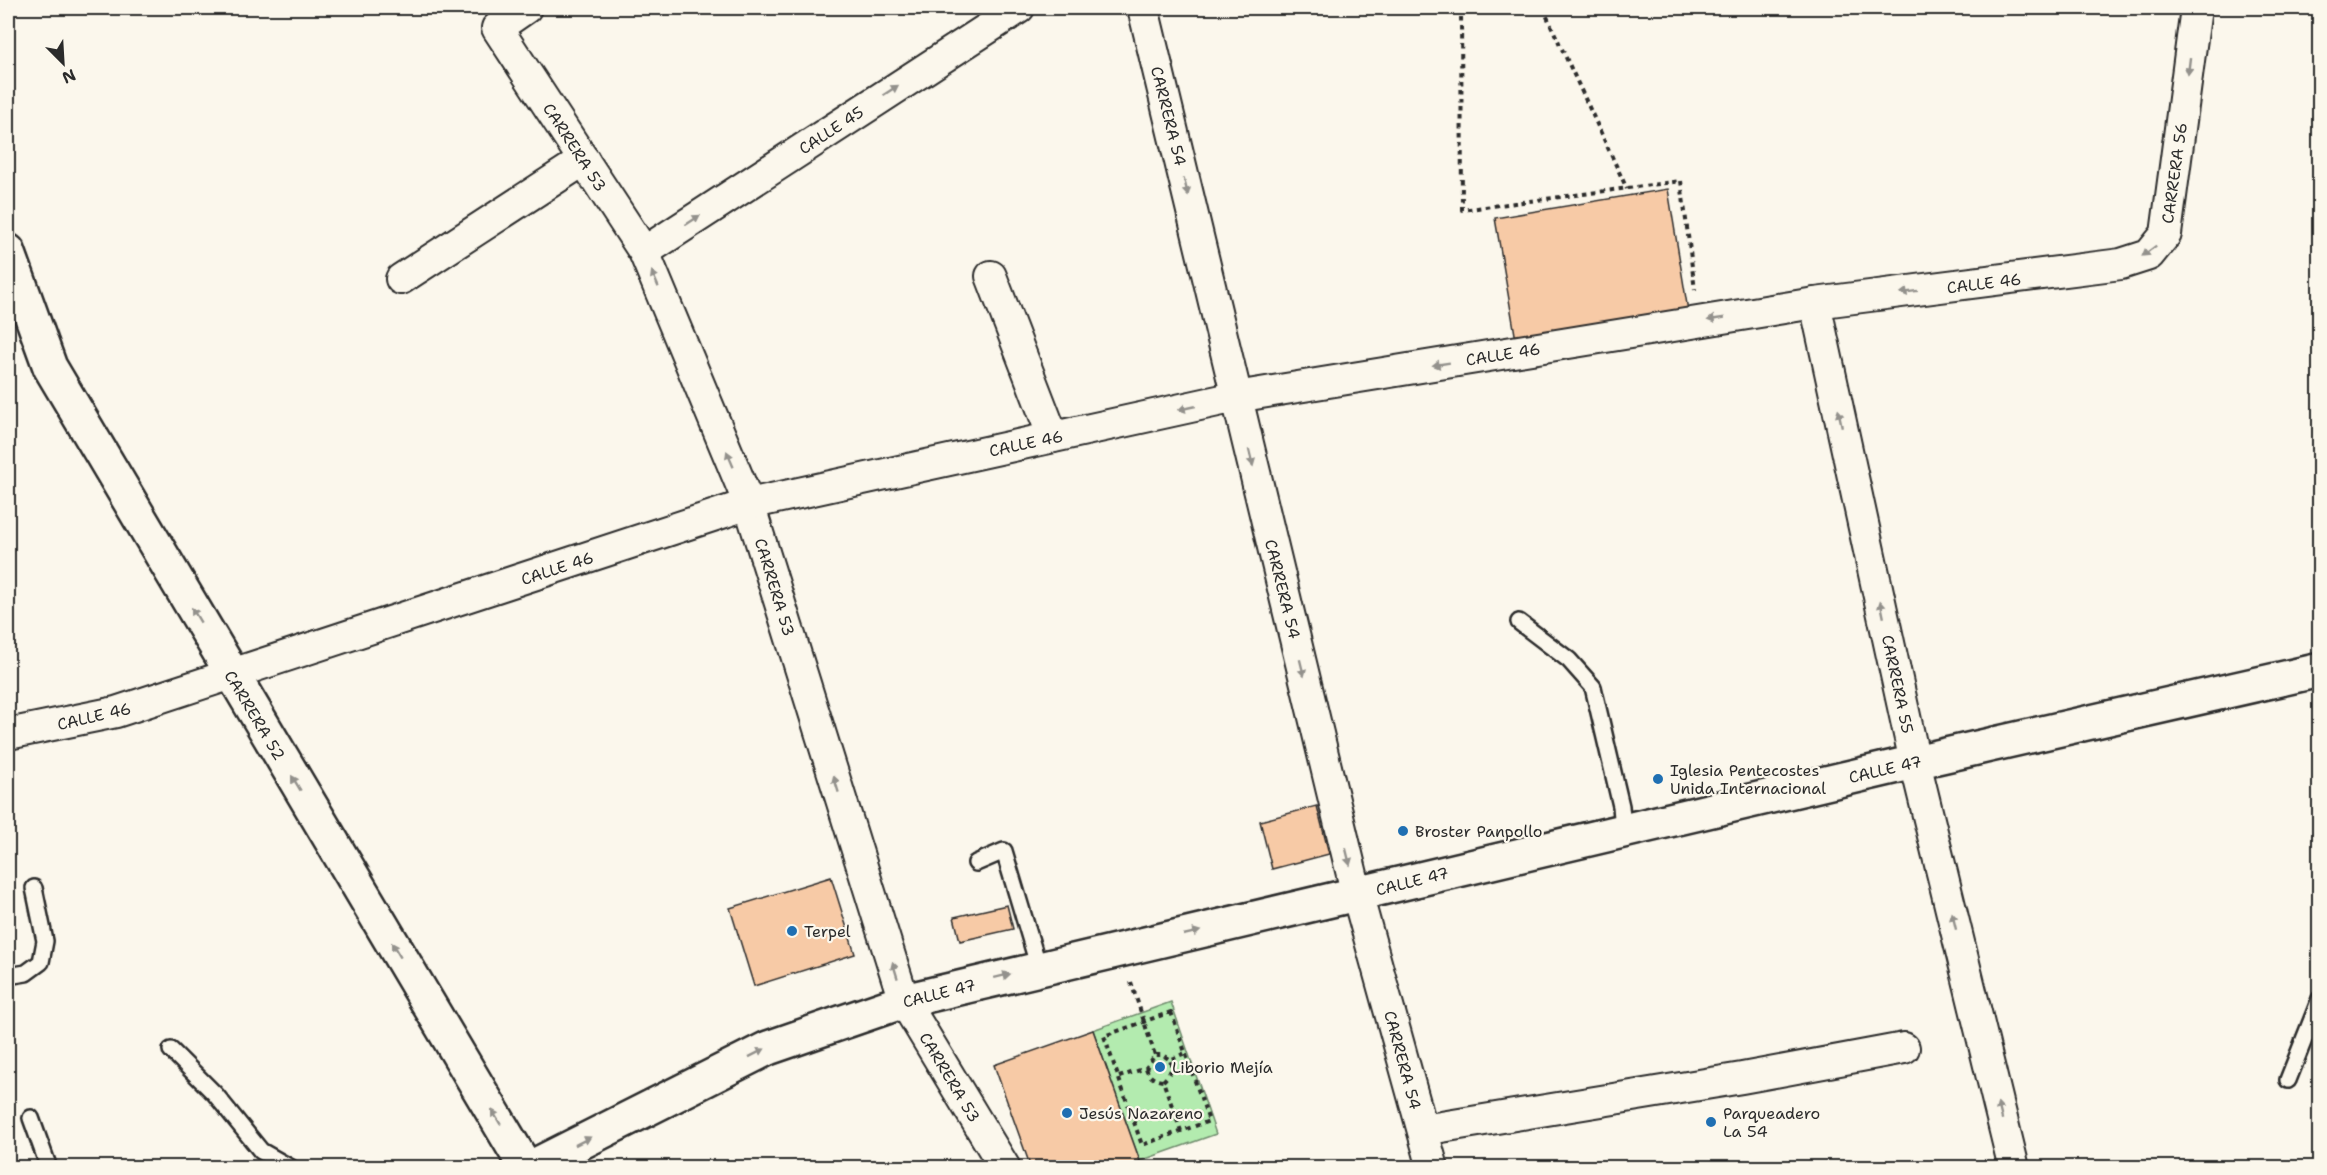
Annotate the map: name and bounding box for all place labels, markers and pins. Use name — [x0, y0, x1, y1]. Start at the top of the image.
place label: Iglesia Pentecostes Unida Internacional — [1670, 760, 1826, 799]
marker: Iglesia Pentecostes Unida Internacional — [1651, 772, 1665, 786]
place label: Broster Panpollo — [1415, 821, 1542, 842]
marker: Broster Panpollo — [1396, 824, 1410, 838]
place label: Terpel — [804, 921, 851, 942]
marker: Terpel — [785, 924, 799, 938]
place label: Liborio Mejía — [1172, 1057, 1273, 1078]
marker: Liborio Mejía — [1153, 1060, 1167, 1074]
place label: Jesús Nazareno — [1079, 1103, 1203, 1124]
place label: Parqueadero La 54 — [1723, 1103, 1820, 1142]
marker: Jesús Nazareno — [1060, 1106, 1074, 1120]
marker: Parqueadero La 54 — [1704, 1115, 1718, 1129]

